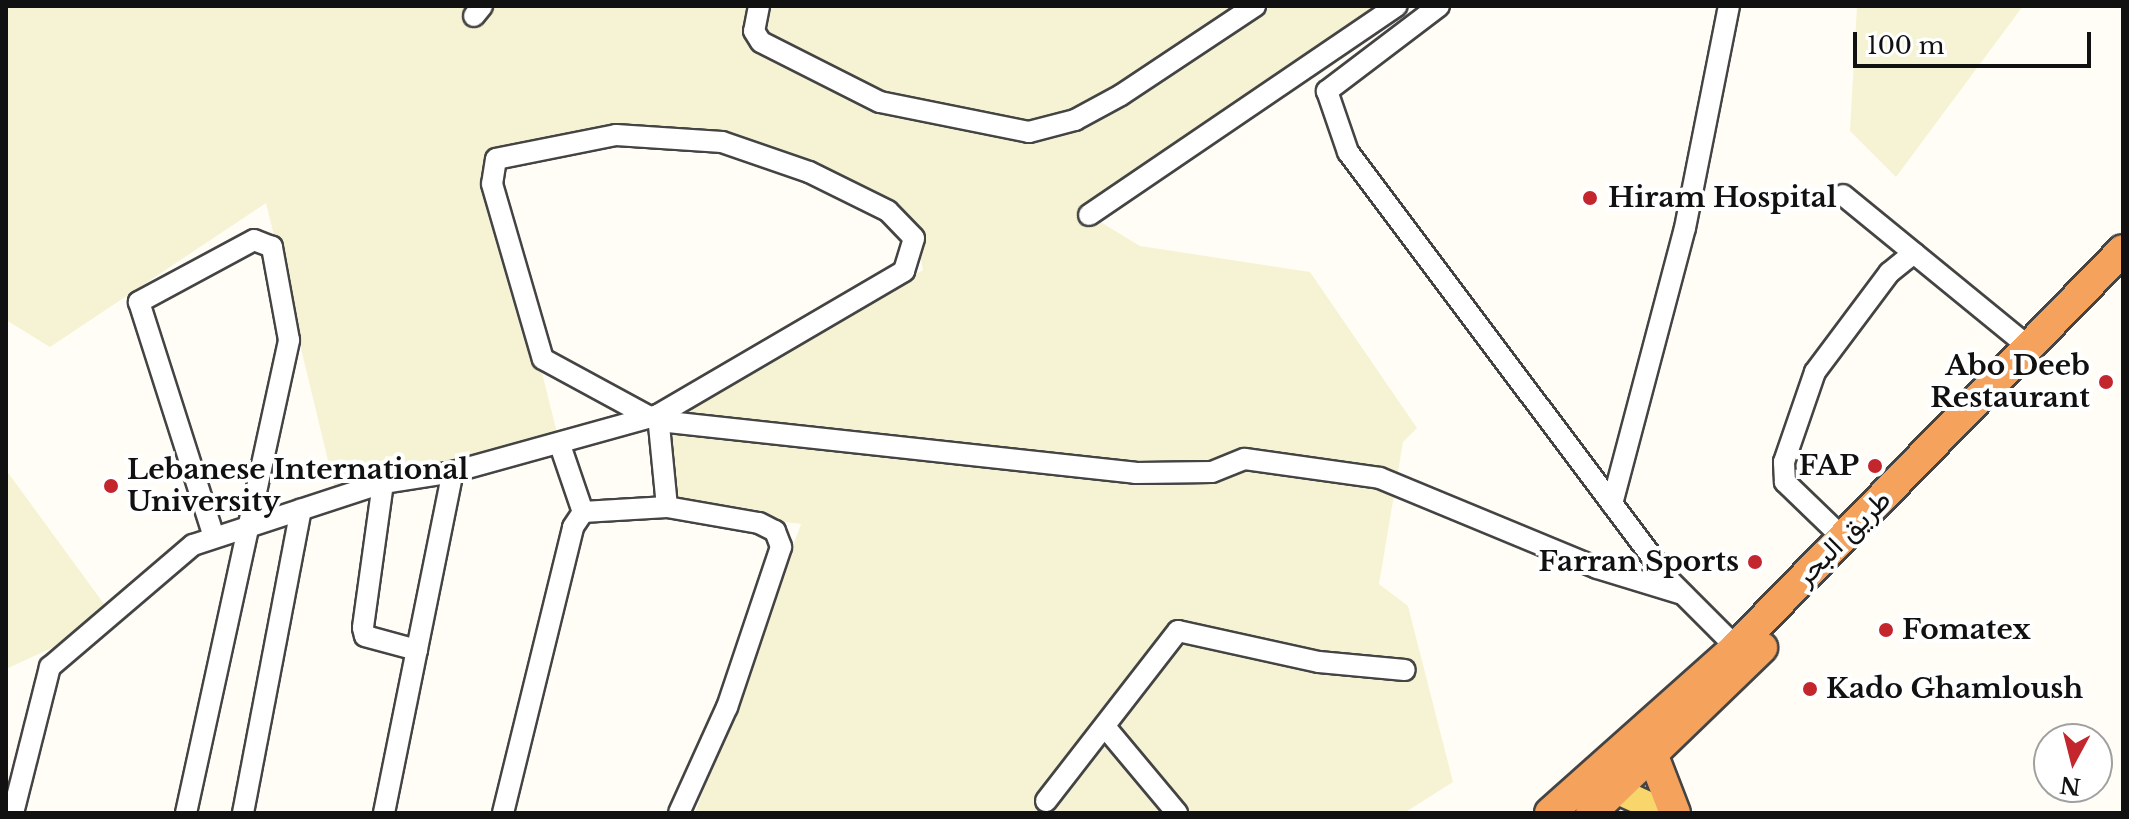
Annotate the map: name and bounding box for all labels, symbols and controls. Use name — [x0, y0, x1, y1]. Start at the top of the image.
scale bar — [1857, 16, 2095, 66]
text: 100 m — [1867, 31, 1945, 60]
place label: Hiram Hospital — [1608, 181, 1837, 215]
marker: Hiram Hospital — [1579, 187, 1601, 209]
place label: Abo Deeb Restaurant — [1930, 349, 2090, 415]
marker: Abo Deeb Restaurant — [2097, 373, 2115, 391]
place label: FAP — [1799, 449, 1859, 483]
place label: Lebanese International University — [127, 453, 469, 519]
marker: FAP — [1866, 457, 1884, 475]
marker: Lebanese International University — [102, 477, 120, 495]
street label: طريق البحر — [1788, 483, 1898, 593]
place label: Farran Sports — [1539, 545, 1739, 579]
marker: Farran Sports — [1746, 553, 1764, 571]
place label: Fomatex — [1902, 613, 2031, 647]
marker: Fomatex — [1877, 621, 1895, 639]
place label: Kado Ghamloush — [1826, 672, 2083, 706]
marker: Kado Ghamloush — [1801, 680, 1819, 698]
north arrow — [2033, 723, 2113, 803]
text: N — [2058, 771, 2082, 800]

